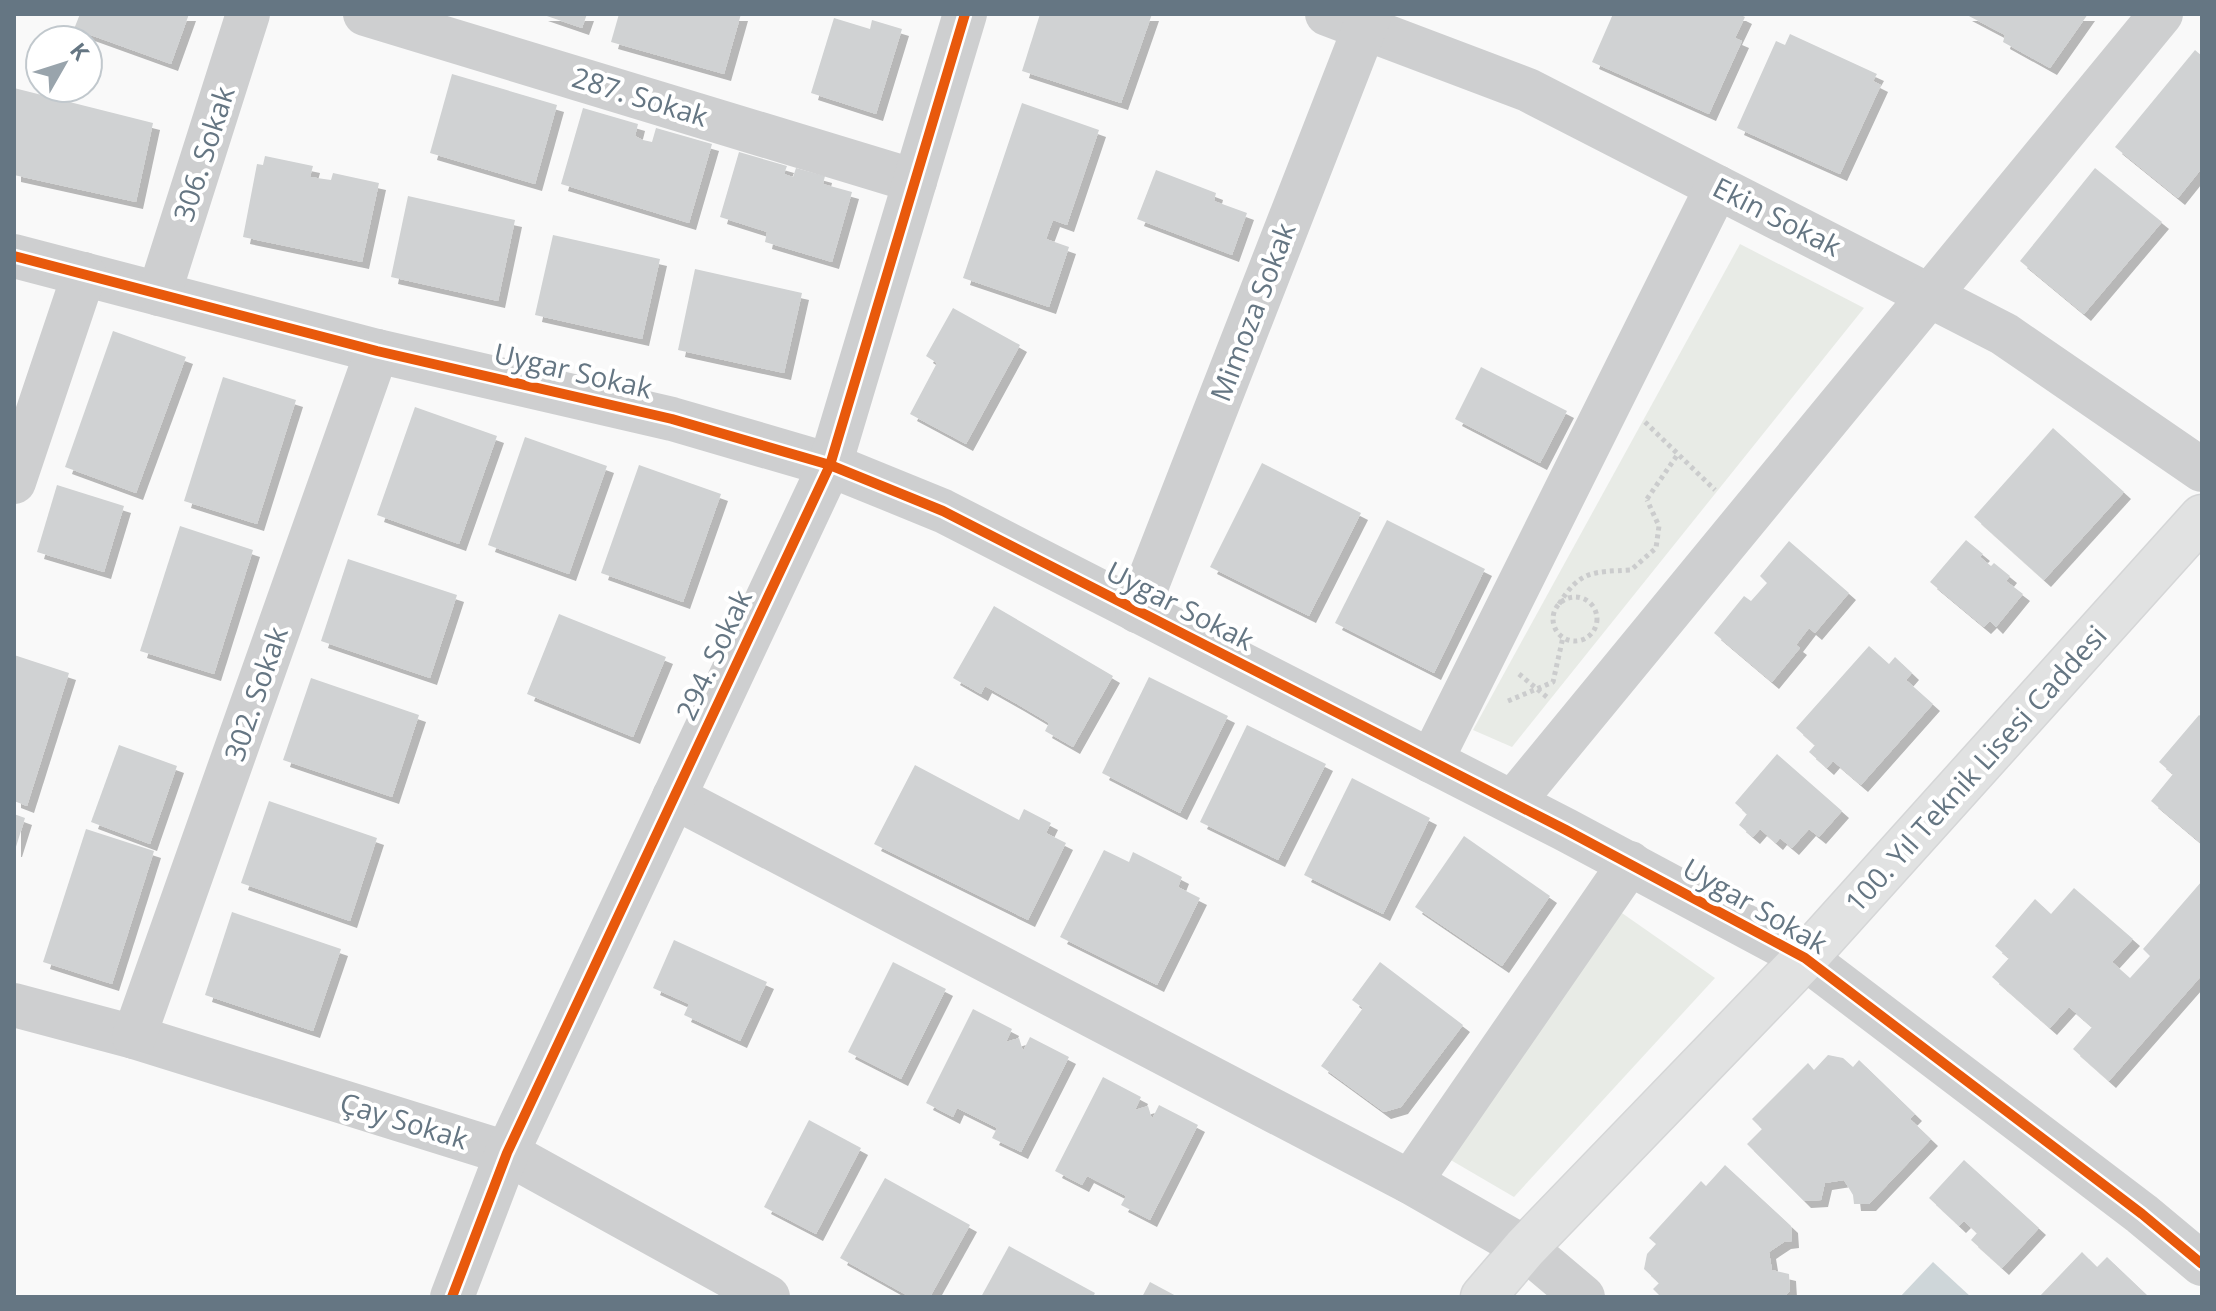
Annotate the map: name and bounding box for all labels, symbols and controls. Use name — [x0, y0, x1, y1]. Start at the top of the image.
north arrow — [24, 24, 104, 104]
text: K — [64, 36, 97, 66]
street label: 287. Sokak — [568, 57, 713, 135]
street label: 306. Sokak — [163, 81, 243, 226]
street label: Ekin Sokak — [1707, 168, 1848, 265]
street label: Mimoza Sokak — [1201, 217, 1304, 406]
street label: Uygar Sokak — [490, 333, 656, 407]
street label: Uygar Sokak — [1100, 552, 1261, 659]
street label: 294. Sokak — [666, 583, 760, 726]
street label: 100. Yıl Teknik Lisesi Caddesi — [1836, 617, 2114, 920]
street label: 302. Sokak — [214, 621, 296, 766]
street label: Uygar Sokak — [1676, 848, 1835, 962]
street label: Çay Sokak — [336, 1083, 473, 1158]

